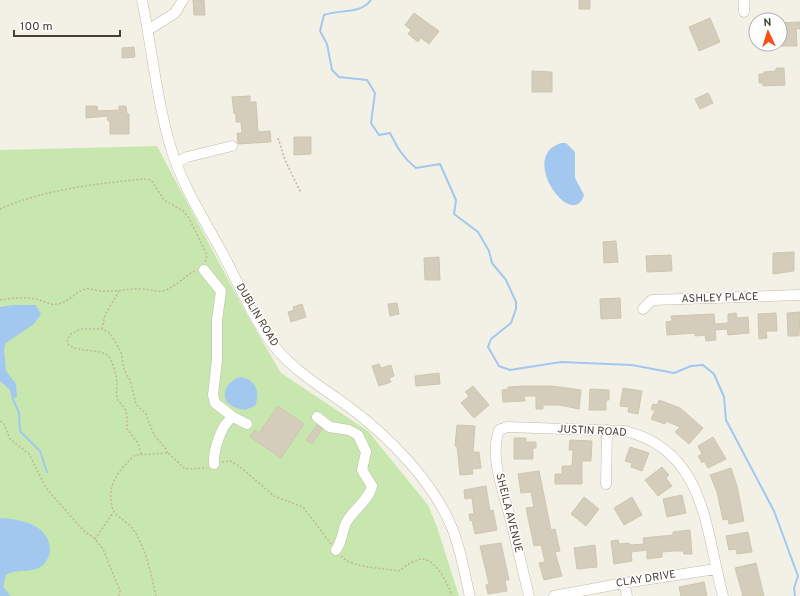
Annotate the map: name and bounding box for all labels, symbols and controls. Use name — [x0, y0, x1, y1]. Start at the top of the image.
scale bar — [14, 12, 120, 38]
north arrow — [748, 12, 788, 52]
text: N — [763, 16, 772, 30]
text: 100 m — [20, 19, 53, 35]
street label: DUBLIN ROAD — [233, 281, 281, 349]
street label: ASHLEY PLACE — [681, 290, 759, 306]
street label: JUSTIN ROAD — [557, 422, 627, 440]
street label: SHEILA AVENUE — [492, 472, 526, 554]
street label: CLAY DRIVE — [615, 567, 677, 591]

